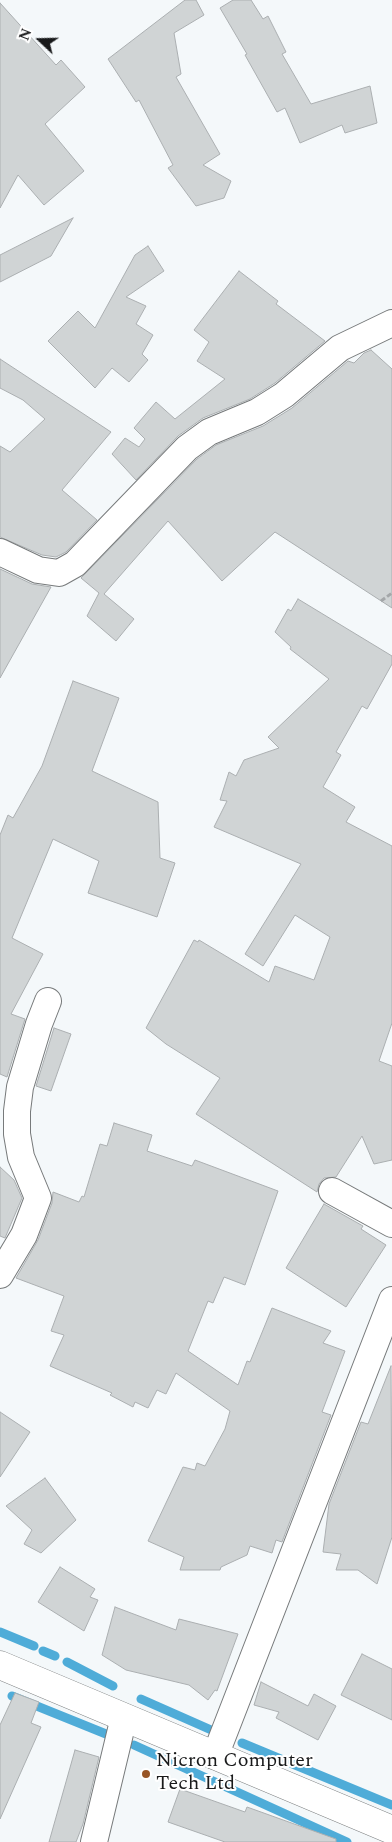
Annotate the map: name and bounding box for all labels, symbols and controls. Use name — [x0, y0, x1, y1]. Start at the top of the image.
north arrow — [15, 15, 65, 65]
text: N — [14, 25, 37, 44]
place label: Nicron Computer Tech Ltd — [156, 1750, 313, 1797]
marker: Nicron Computer Tech Ltd — [140, 1768, 152, 1780]

